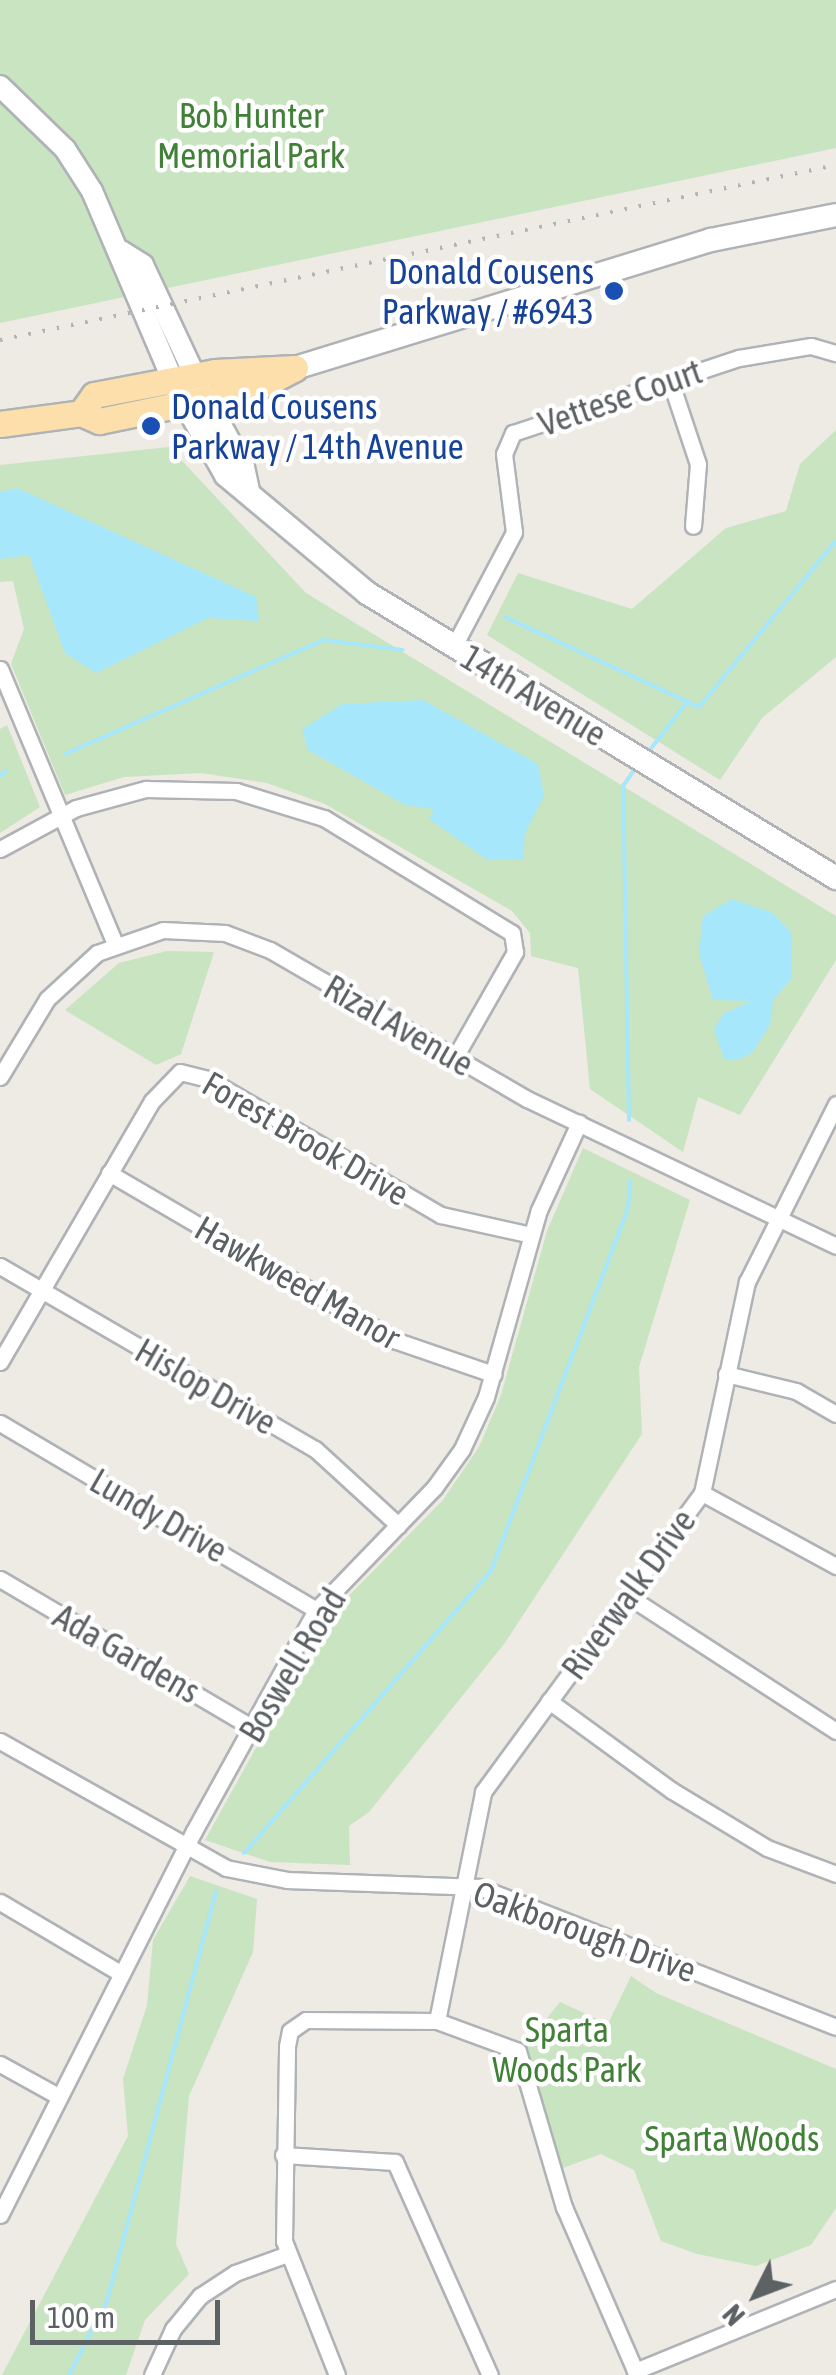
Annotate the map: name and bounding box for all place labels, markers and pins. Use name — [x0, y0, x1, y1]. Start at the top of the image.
place label: Donald Cousens Parkway / #6943 — [382, 250, 594, 332]
marker: Donald Cousens Parkway / #6943 — [603, 280, 625, 302]
place label: Donald Cousens Parkway / 14th Avenue — [171, 385, 464, 467]
marker: Donald Cousens Parkway / 14th Avenue — [140, 415, 162, 437]

